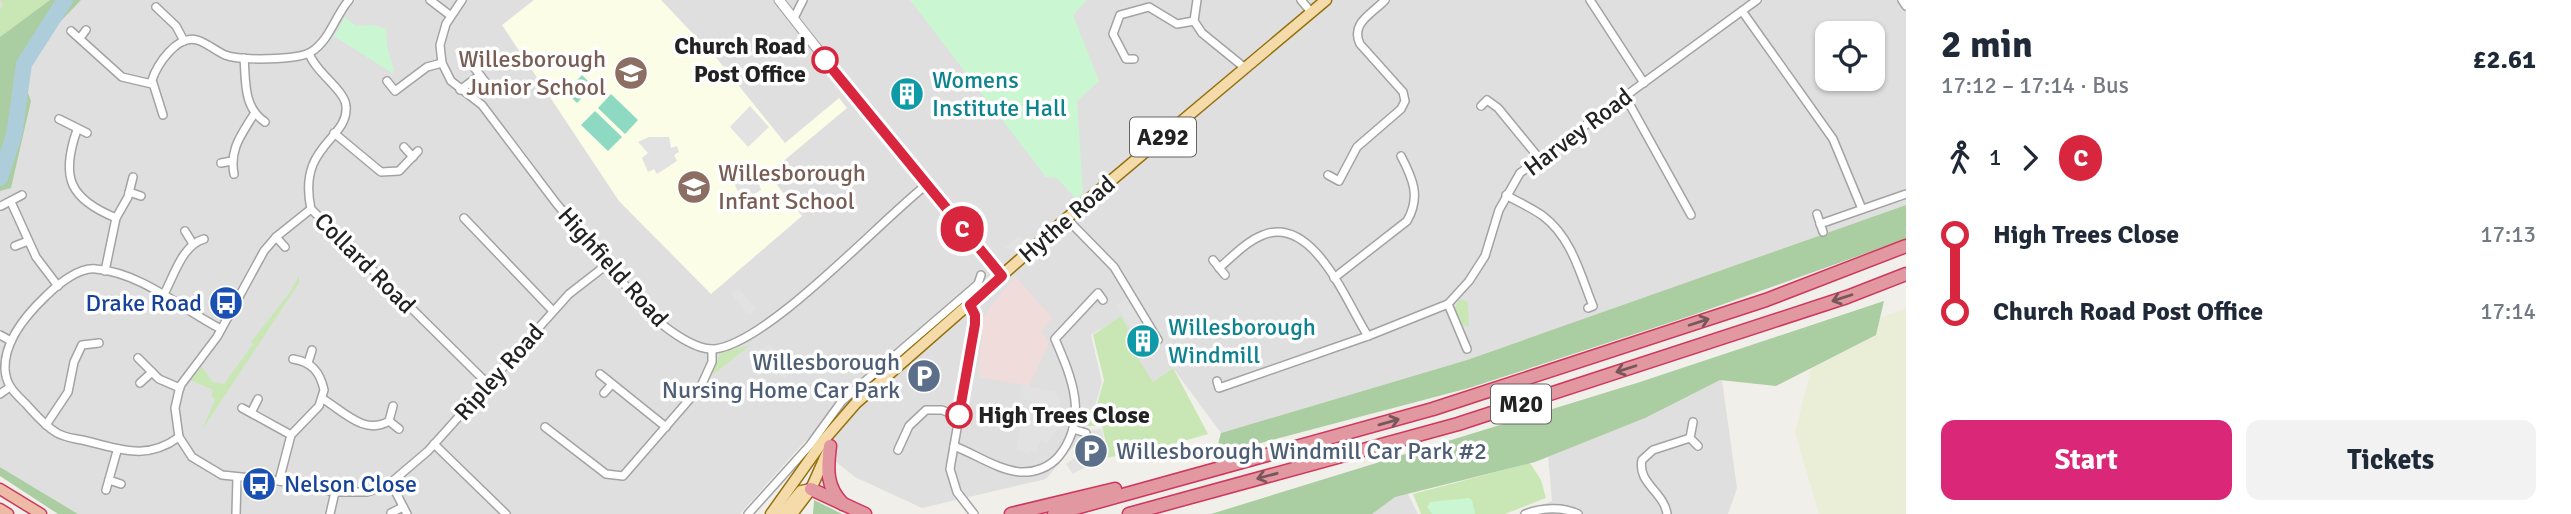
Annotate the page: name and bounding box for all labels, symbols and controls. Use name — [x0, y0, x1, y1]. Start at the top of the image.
map controls — [1815, 21, 1885, 91]
button: locate — [1815, 21, 1885, 91]
text: 2 min — [1941, 21, 2033, 68]
place label: Church Road Post Office — [674, 31, 806, 89]
place label: Willesborough Junior School — [458, 44, 606, 102]
text: £2.61 — [2472, 44, 2536, 76]
marker: Church Road Post Office — [812, 47, 838, 73]
school or university icon: Willesborough Junior School — [612, 54, 650, 92]
place label: Womens Institute Hall — [932, 65, 1067, 123]
text: 17:12 – 17:14 · Bus — [1941, 71, 2129, 100]
building icon: Womens Institute Hall — [888, 75, 926, 113]
street label: Harvey Road — [1518, 81, 1638, 183]
road number: A292 — [1130, 118, 1196, 156]
icon: walk — [1941, 139, 1979, 177]
icon: forward — [2011, 139, 2049, 177]
text: 1 — [1989, 143, 2001, 172]
text: C — [2073, 143, 2088, 173]
place label: Willesborough Infant School — [718, 158, 866, 216]
school or university icon: Willesborough Infant School — [675, 168, 713, 206]
street label: Hythe Road — [1013, 169, 1121, 269]
street label: Highfield Road — [551, 201, 675, 333]
street label: Collard Road — [308, 206, 422, 320]
line badge: C — [939, 206, 985, 252]
text: C — [955, 214, 969, 244]
text: High Trees Close — [1993, 219, 2179, 251]
text: 17:13 — [2480, 220, 2536, 249]
bus stop icon: Drake Road — [207, 284, 245, 322]
place label: Drake Road — [85, 288, 202, 318]
one-way arrow — [1831, 292, 1853, 305]
text: Church Road Post Office — [1993, 296, 2263, 328]
text: 17:14 — [2480, 297, 2536, 326]
place label: Willesborough Windmill — [1168, 312, 1316, 370]
one-way arrow — [1687, 315, 1709, 327]
street label: Ripley Road — [448, 317, 550, 427]
building icon: Willesborough Windmill — [1124, 322, 1162, 360]
place label: Willesborough Nursing Home Car Park — [662, 347, 900, 405]
parking icon: Willesborough Nursing Home Car Park — [905, 357, 943, 395]
one-way arrow — [1615, 364, 1637, 376]
road number: M20 — [1491, 384, 1551, 424]
place label: High Trees Close — [978, 400, 1150, 430]
marker: High Trees Close — [946, 402, 972, 428]
one-way arrow — [1378, 414, 1400, 427]
button: Start — [1941, 420, 2232, 500]
button: Tickets — [2246, 420, 2536, 500]
parking icon: Willesborough Windmill Car Park #2 — [1072, 432, 1110, 470]
place label: Willesborough Windmill Car Park #2 — [1116, 436, 1487, 466]
bus stop icon: Nelson Close — [240, 465, 278, 503]
place label: Nelson Close — [284, 469, 417, 499]
one-way arrow — [1256, 471, 1278, 484]

